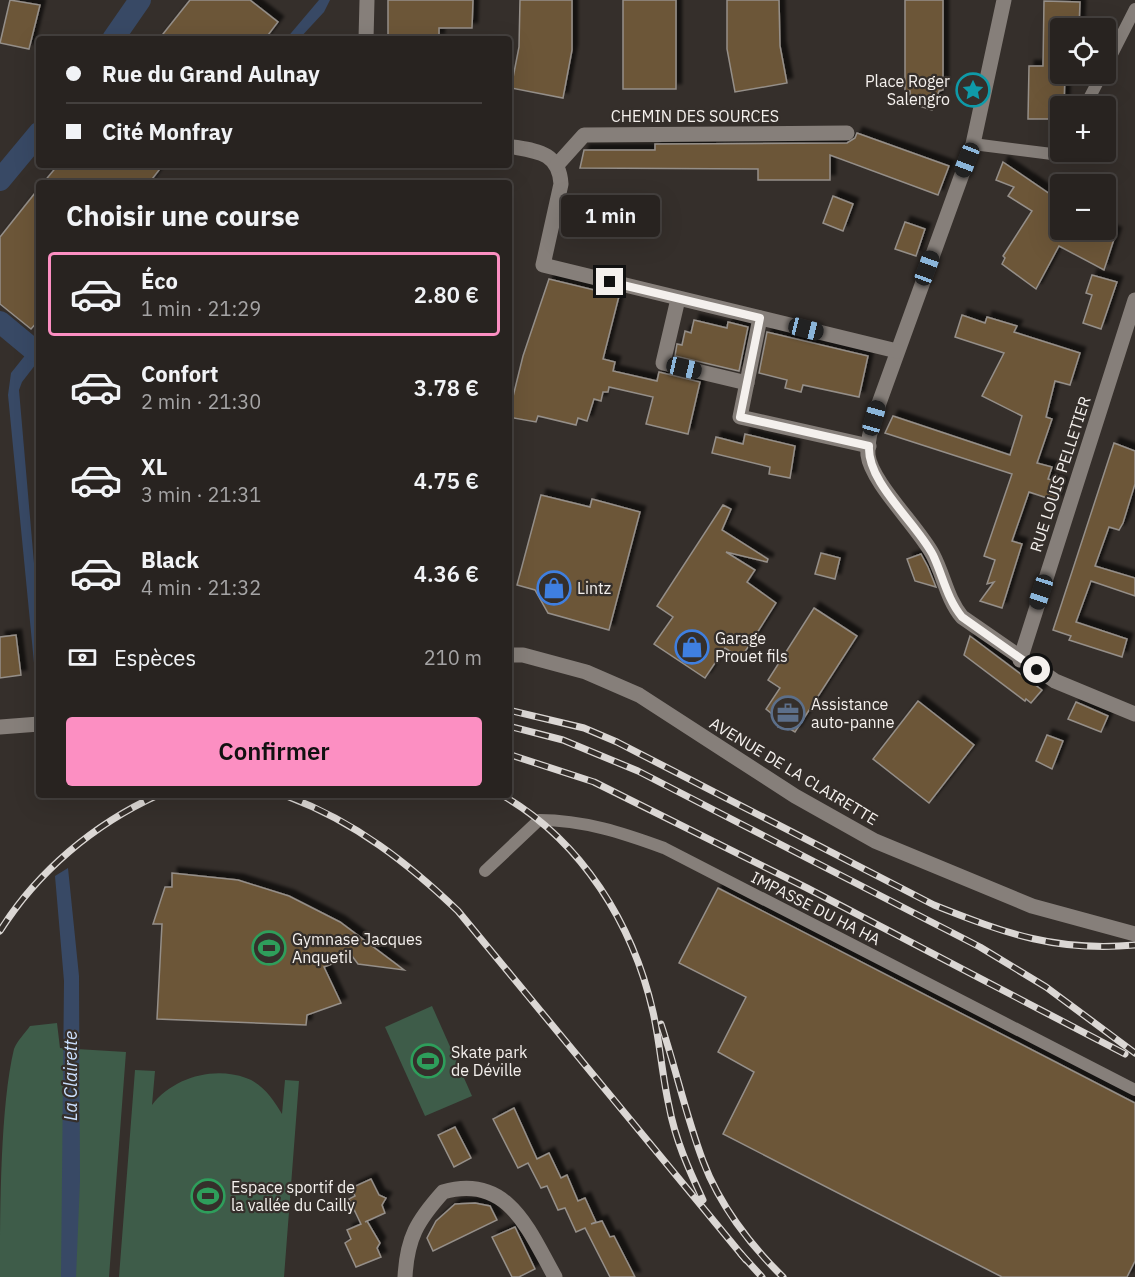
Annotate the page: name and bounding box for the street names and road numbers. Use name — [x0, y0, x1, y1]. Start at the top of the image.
street label: CHEMIN DES SOURCES — [611, 106, 779, 126]
street label: RUE LOUIS PELLETIER — [1025, 394, 1095, 554]
street label: AVENUE DE LA CLAIRETTE — [706, 713, 882, 829]
street label: IMPASSE DU HA HA — [748, 867, 884, 949]

